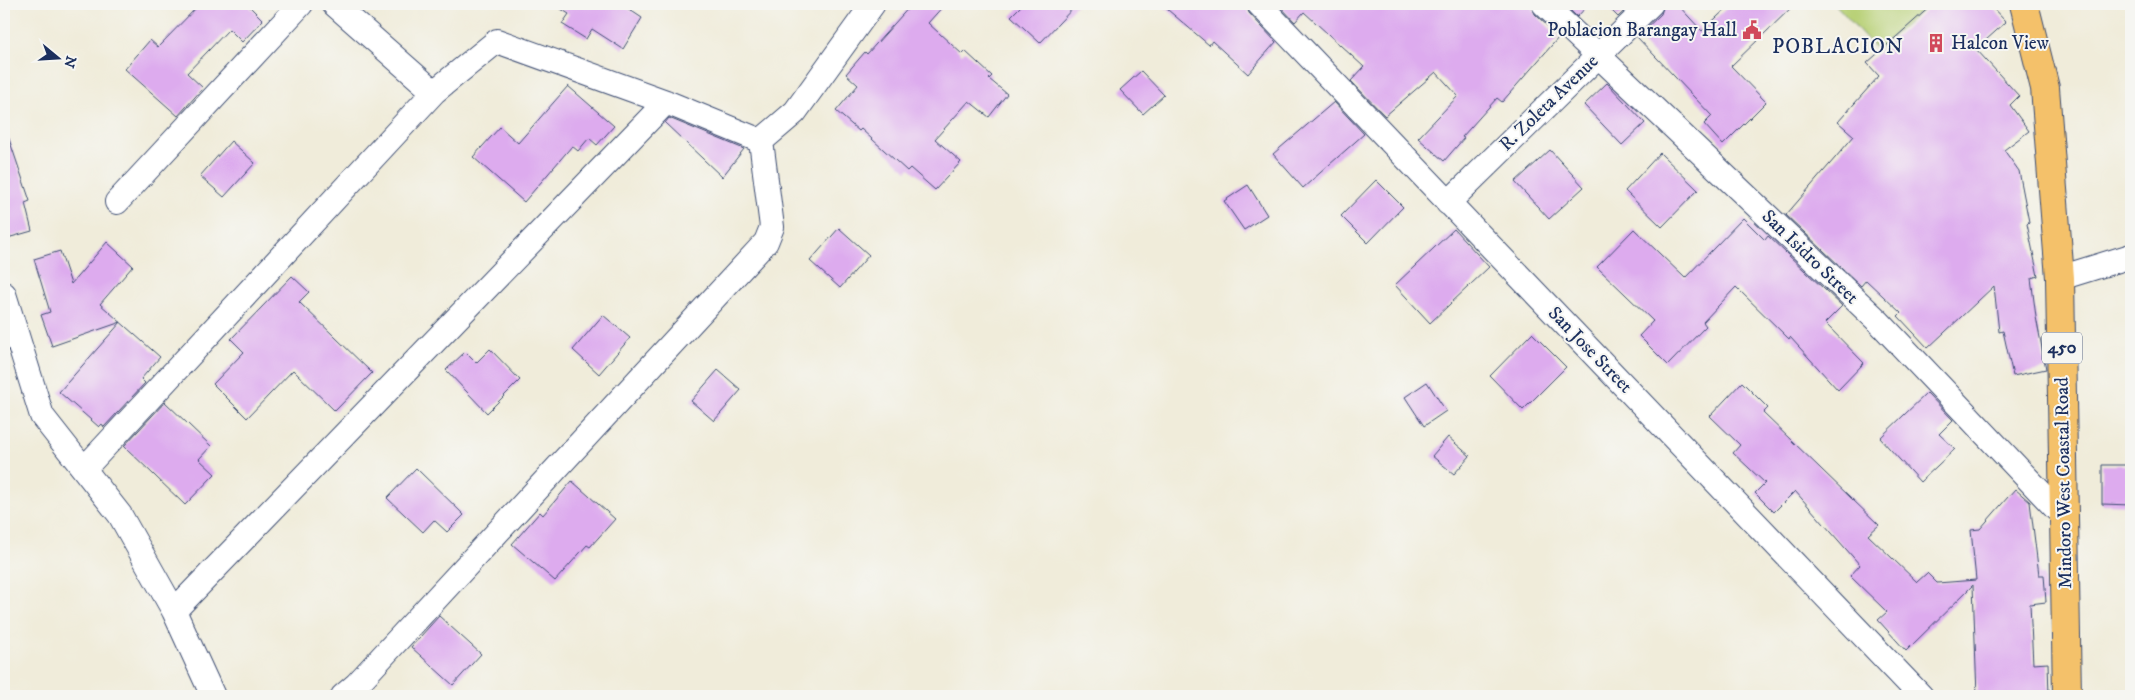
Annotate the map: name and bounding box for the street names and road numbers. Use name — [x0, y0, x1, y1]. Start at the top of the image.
street label: R. Zoleta Avenue — [1495, 50, 1604, 156]
street label: San Isidro Street — [1757, 205, 1863, 309]
street label: San Jose Street — [1543, 302, 1637, 398]
road number: 450 — [2042, 332, 2082, 363]
street label: Mindoro West Coastal Road — [2051, 376, 2077, 589]

